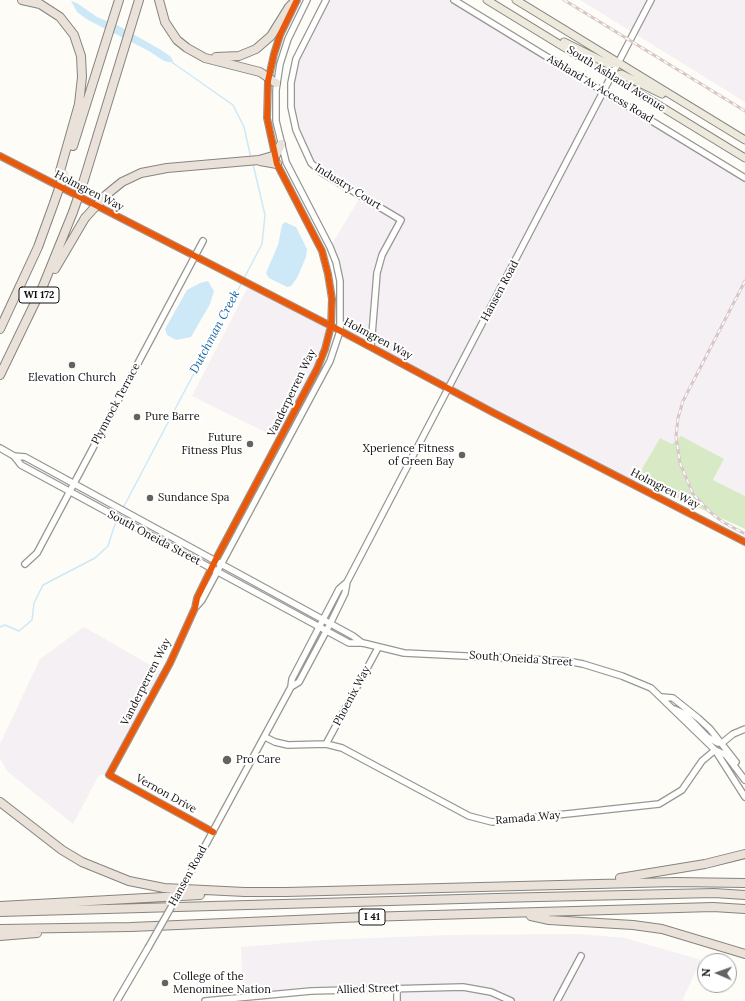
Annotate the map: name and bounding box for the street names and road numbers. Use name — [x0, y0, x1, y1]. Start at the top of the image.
street label: South Ashland Avenue — [564, 43, 668, 115]
street label: Ashland Av Access Road — [545, 52, 655, 126]
street label: Industry Court — [312, 161, 384, 213]
street label: Holmgren Way — [52, 168, 126, 214]
street label: Hansen Road — [478, 258, 522, 324]
road number: WI 172 — [19, 287, 59, 303]
street label: Holmgren Way — [341, 315, 415, 363]
street label: Vanderperren Way — [265, 347, 319, 439]
street label: Plymrock Terrace — [89, 361, 143, 447]
street label: Holmgren Way — [628, 466, 702, 512]
street label: South Oneida Street — [105, 508, 203, 568]
street label: Vanderperren Way — [118, 636, 174, 728]
street label: South Oneida Street — [469, 649, 573, 669]
street label: Phoenix Way — [331, 664, 373, 728]
street label: Vernon Drive — [133, 772, 199, 816]
street label: Ramada Way — [495, 809, 561, 827]
street label: Hansen Road — [166, 844, 210, 908]
road number: I 41 — [359, 909, 385, 925]
street label: Allied Street — [337, 981, 399, 997]

